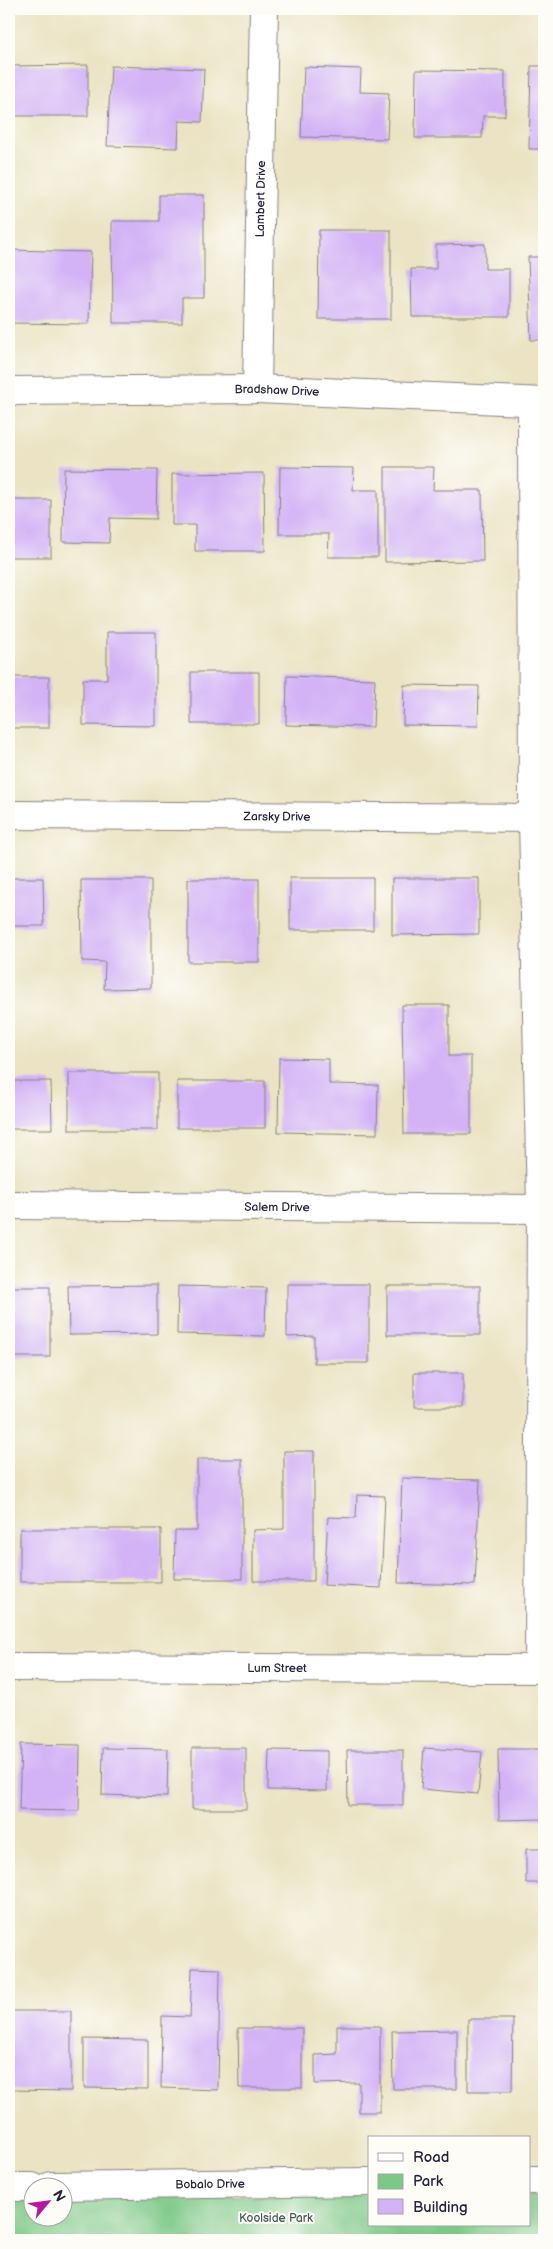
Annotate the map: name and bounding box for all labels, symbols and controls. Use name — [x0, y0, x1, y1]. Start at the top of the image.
street label: Lambert Drive — [253, 160, 269, 238]
street label: Bradshaw Drive — [234, 382, 320, 400]
street label: Zarsky Drive — [243, 809, 310, 825]
street label: Salem Drive — [244, 1200, 310, 1215]
street label: Lum Street — [247, 1661, 307, 1676]
legend — [368, 2136, 530, 2226]
text: Road — [413, 2148, 449, 2167]
text: Park — [413, 2172, 444, 2191]
north arrow — [22, 2176, 72, 2226]
street label: Bobalo Drive — [175, 2177, 245, 2192]
text: N — [49, 2187, 69, 2205]
text: Building — [413, 2198, 468, 2217]
park label: Koolside Park — [239, 2211, 313, 2226]

